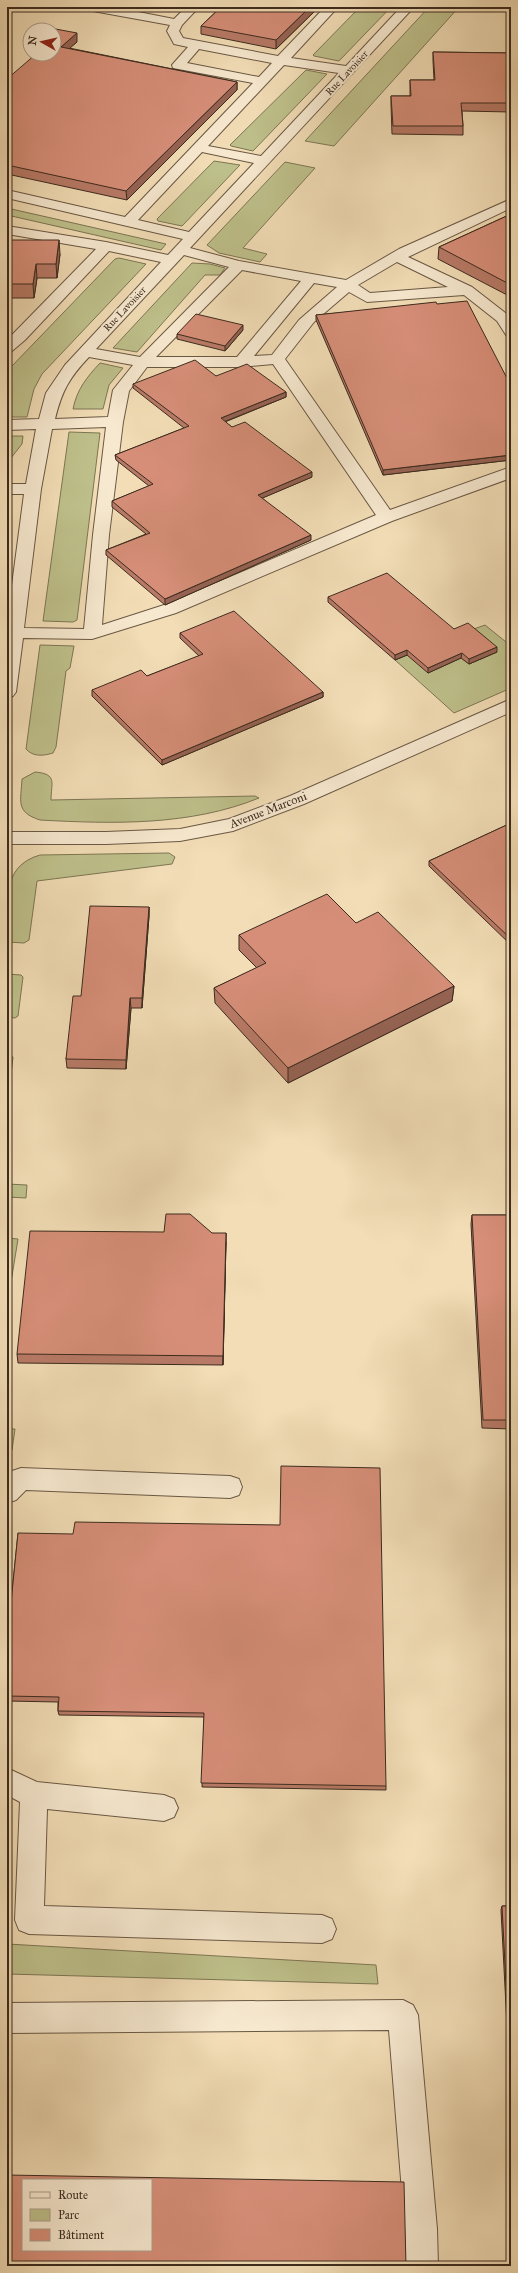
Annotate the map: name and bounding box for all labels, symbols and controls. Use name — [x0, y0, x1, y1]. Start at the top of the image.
north arrow — [22, 22, 62, 62]
text: N — [26, 34, 40, 46]
street label: Rue Lavoisier — [323, 48, 371, 98]
street label: Rue Lavoisier — [101, 284, 149, 334]
street label: Avenue Marconi — [227, 789, 309, 831]
legend — [22, 2179, 152, 2251]
text: Route — [58, 2188, 88, 2202]
text: Parc — [58, 2208, 79, 2222]
text: Bâtiment — [58, 2228, 105, 2242]

